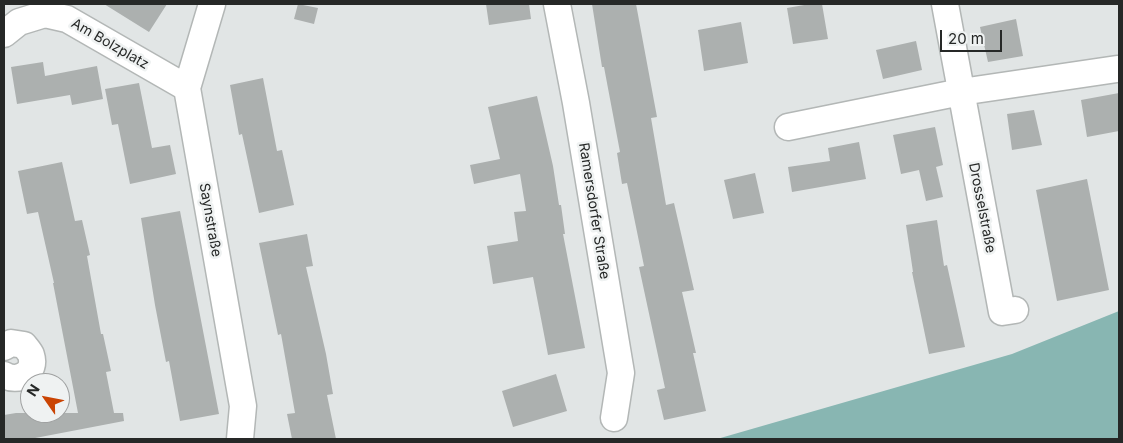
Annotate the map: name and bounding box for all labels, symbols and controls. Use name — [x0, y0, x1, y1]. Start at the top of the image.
street label: Am Bolzplatz — [68, 15, 152, 73]
scale bar — [943, 20, 1006, 52]
text: 20 m — [948, 29, 984, 48]
street label: Ramersdorfer Straße — [575, 142, 613, 280]
street label: Drosselstraße — [965, 161, 999, 255]
street label: Saynstraße — [195, 182, 225, 258]
north arrow — [20, 373, 70, 423]
text: N — [23, 381, 43, 399]

